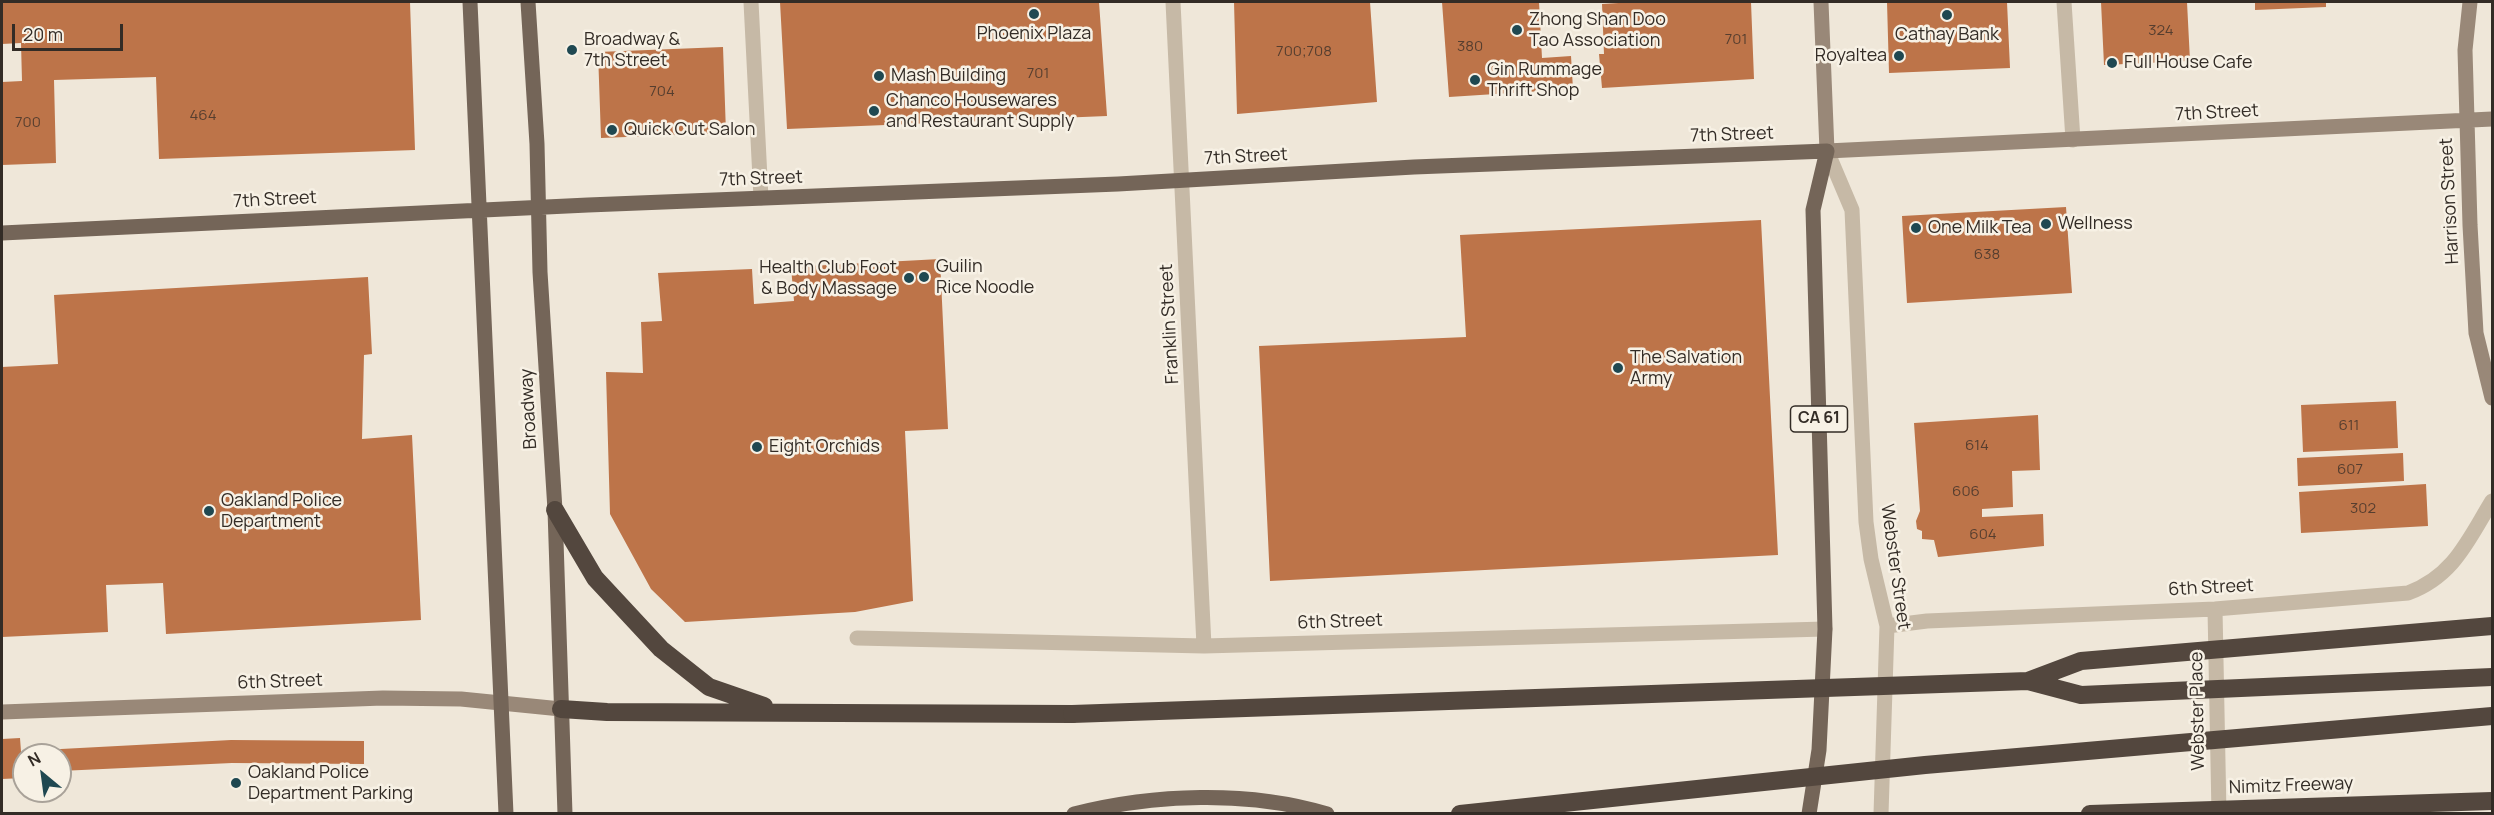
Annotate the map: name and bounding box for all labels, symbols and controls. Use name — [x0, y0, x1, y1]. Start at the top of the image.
marker: Phoenix Plaza — [1027, 7, 1041, 21]
marker: Cathay Bank — [1940, 8, 1954, 22]
place label: Zhong Shan Doo Tao Association — [1529, 9, 1666, 52]
scale bar — [15, 12, 126, 50]
text: 20 m — [23, 22, 63, 46]
house number: 324 — [2148, 22, 2174, 40]
place label: Phoenix Plaza — [977, 23, 1091, 45]
marker: Zhong Shan Doo Tao Association — [1510, 23, 1524, 37]
place label: Cathay Bank — [1895, 24, 1999, 46]
place label: Broadway & 7th Street — [584, 29, 680, 72]
house number: 701 — [1725, 31, 1747, 49]
house number: 380 — [1457, 38, 1483, 56]
marker: Broadway & 7th Street — [565, 43, 579, 57]
house number: 700;708 — [1276, 43, 1332, 61]
place label: Royaltea — [1815, 45, 1887, 67]
marker: Royaltea — [1892, 49, 1906, 63]
place label: Full House Cafe — [2124, 52, 2252, 74]
marker: Full House Cafe — [2105, 56, 2119, 70]
place label: Gin Rummage Thrift Shop — [1487, 59, 1602, 101]
place label: Mash Building — [891, 65, 1006, 87]
house number: 701 — [1027, 65, 1049, 83]
marker: Mash Building — [872, 69, 886, 83]
marker: Gin Rummage Thrift Shop — [1468, 73, 1482, 87]
house number: 704 — [649, 83, 675, 101]
place label: Chanco Housewares and Restaurant Supply — [886, 90, 1075, 132]
street label: 7th Street — [2175, 100, 2259, 126]
marker: Chanco Housewares and Restaurant Supply — [867, 104, 881, 118]
house number: 464 — [190, 107, 216, 125]
house number: 700 — [15, 114, 41, 132]
place label: Quick Cut Salon — [624, 119, 755, 141]
marker: Quick Cut Salon — [605, 123, 619, 137]
street label: 7th Street — [1690, 123, 1774, 147]
street label: Harrison Street — [2436, 137, 2464, 265]
street label: 7th Street — [1204, 144, 1288, 170]
street label: 7th Street — [719, 167, 803, 191]
street label: 7th Street — [233, 187, 317, 213]
place label: Wellness — [2058, 213, 2133, 235]
place label: One Milk Tea — [1928, 217, 2031, 239]
marker: Wellness — [2039, 217, 2053, 231]
marker: One Milk Tea — [1909, 221, 1923, 235]
house number: 638 — [1974, 246, 2000, 264]
place label: Guilin Rice Noodle — [936, 256, 1034, 298]
place label: Health Club Foot & Body Massage — [759, 257, 897, 300]
street label: Franklin Street — [1156, 263, 1184, 385]
marker: Guilin Rice Noodle — [917, 270, 931, 284]
marker: Health Club Foot & Body Massage — [902, 271, 916, 285]
place label: The Salvation Army — [1630, 347, 1742, 389]
marker: The Salvation Army — [1611, 361, 1625, 375]
street label: Broadway — [516, 368, 542, 450]
road number: CA 61 — [1790, 406, 1848, 432]
house number: 611 — [2339, 417, 2359, 435]
place label: Eight Orchids — [769, 436, 880, 458]
house number: 614 — [1965, 437, 1989, 455]
marker: Eight Orchids — [750, 440, 764, 454]
house number: 607 — [2337, 461, 2363, 479]
house number: 606 — [1952, 483, 1980, 501]
place label: Oakland Police Department — [221, 490, 342, 532]
house number: 302 — [2350, 500, 2376, 518]
street label: Webster Street — [1875, 503, 1915, 631]
marker: Oakland Police Department — [202, 504, 216, 518]
house number: 604 — [1969, 526, 1997, 544]
street label: 6th Street — [2168, 575, 2254, 601]
street label: 6th Street — [1297, 610, 1383, 634]
street label: Webster Place — [2186, 651, 2210, 771]
street label: 6th Street — [237, 670, 323, 694]
north arrow — [12, 743, 72, 803]
text: N — [24, 747, 45, 771]
place label: Oakland Police Department Parking — [248, 762, 413, 804]
street label: Nimitz Freeway — [2228, 773, 2354, 799]
marker: Oakland Police Department Parking — [229, 776, 243, 790]

